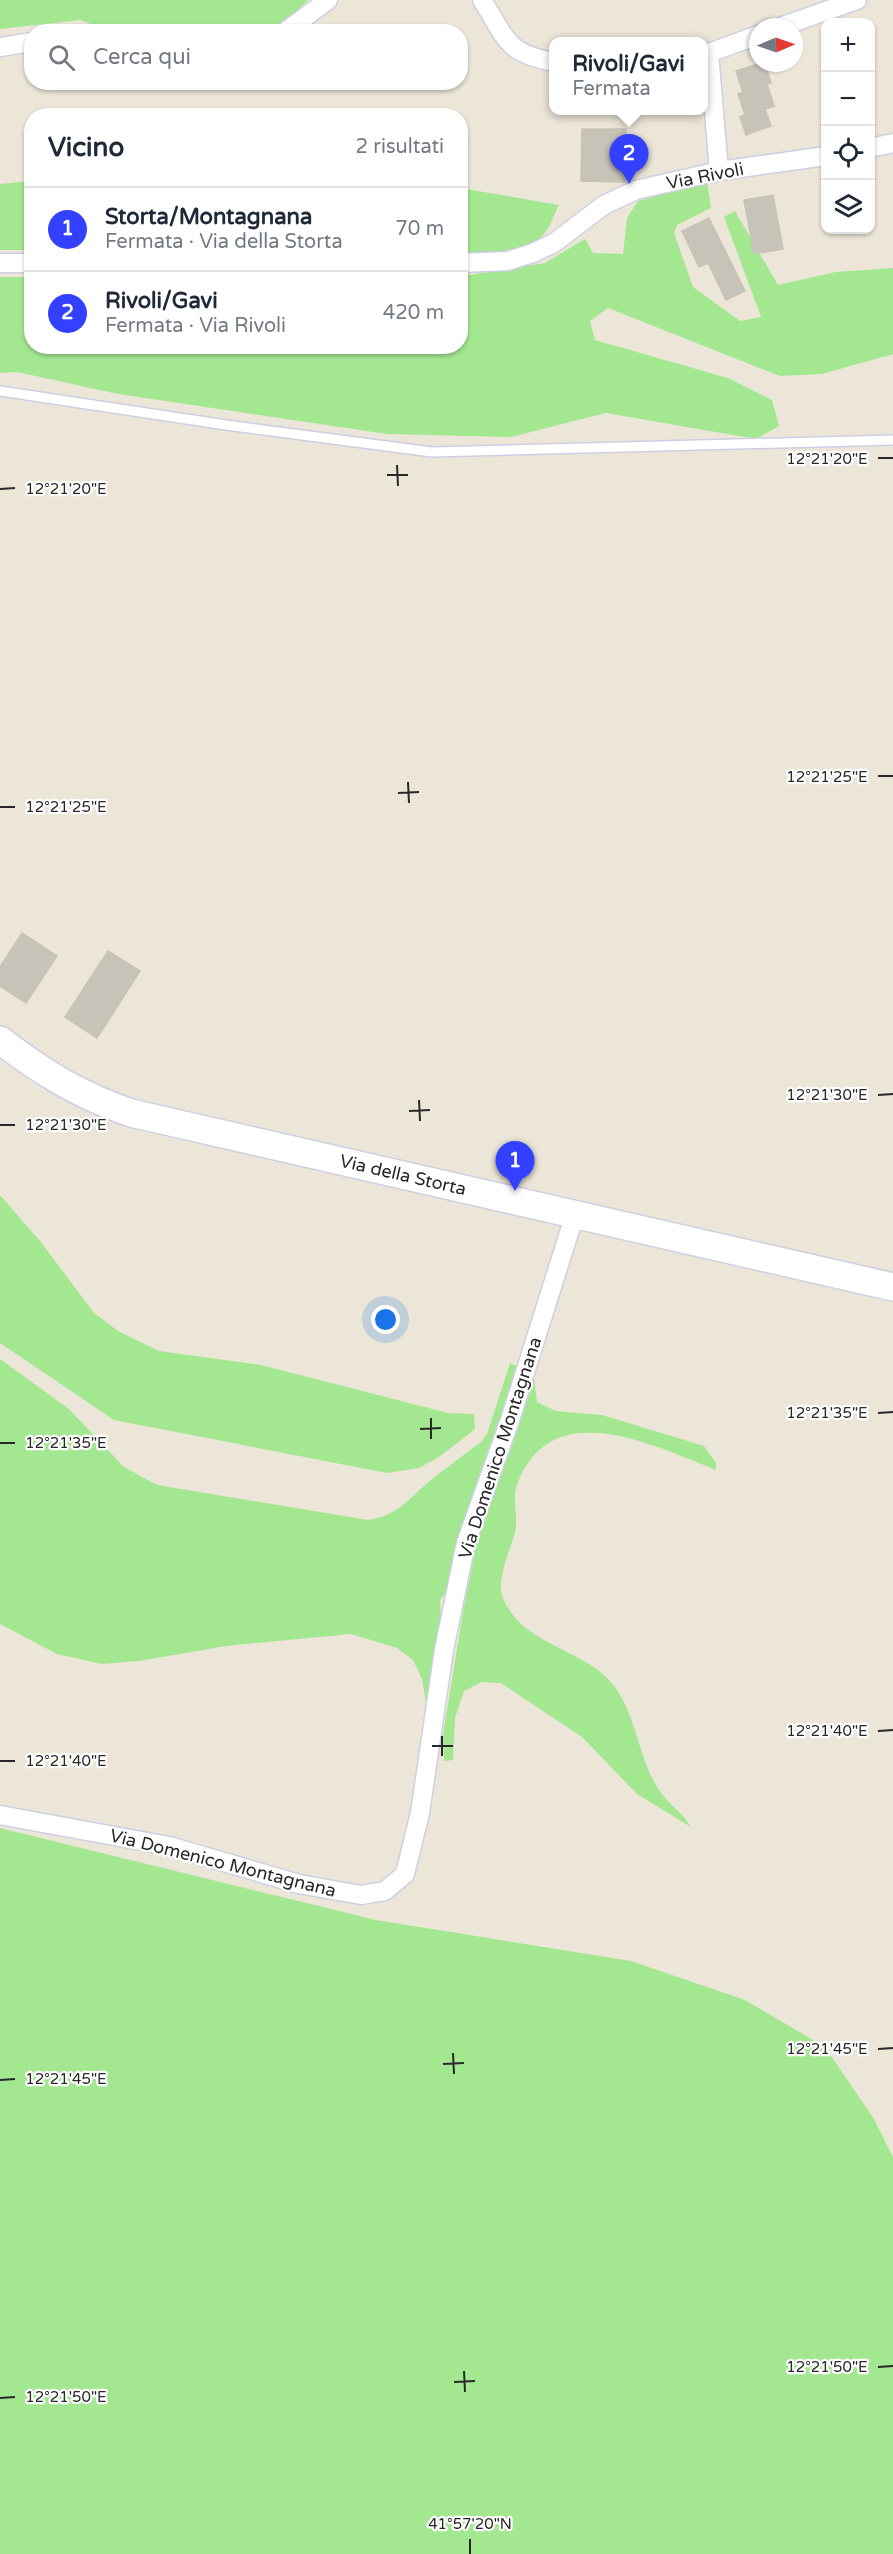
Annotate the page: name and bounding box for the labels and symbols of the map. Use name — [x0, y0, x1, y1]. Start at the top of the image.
north arrow — [749, 18, 803, 72]
pin: 2 — [610, 134, 648, 184]
street label: Via Rivoli — [665, 158, 745, 194]
text: 12°21'20"E — [786, 450, 868, 468]
text: 12°21'20"E — [25, 480, 107, 498]
text: 12°21'25"E — [786, 768, 868, 786]
text: 12°21'25"E — [25, 798, 107, 816]
text: 12°21'30"E — [786, 1086, 868, 1104]
text: 12°21'30"E — [25, 1116, 107, 1134]
pin: 1 — [496, 1142, 534, 1191]
street label: Via della Storta — [338, 1150, 468, 1200]
your location — [371, 1305, 400, 1334]
street label: Via Domenico Montagnana — [454, 1334, 546, 1562]
text: 12°21'35"E — [786, 1404, 868, 1422]
text: 12°21'35"E — [25, 1434, 107, 1452]
text: 12°21'40"E — [786, 1722, 868, 1740]
text: 12°21'40"E — [25, 1752, 107, 1770]
street label: Via Domenico Montagnana — [108, 1824, 338, 1902]
text: 12°21'45"E — [786, 2040, 868, 2058]
text: 12°21'45"E — [25, 2070, 107, 2088]
text: 12°21'50"E — [786, 2358, 868, 2376]
text: 12°21'50"E — [25, 2388, 107, 2406]
text: 41°57'20"N — [428, 2515, 512, 2533]

